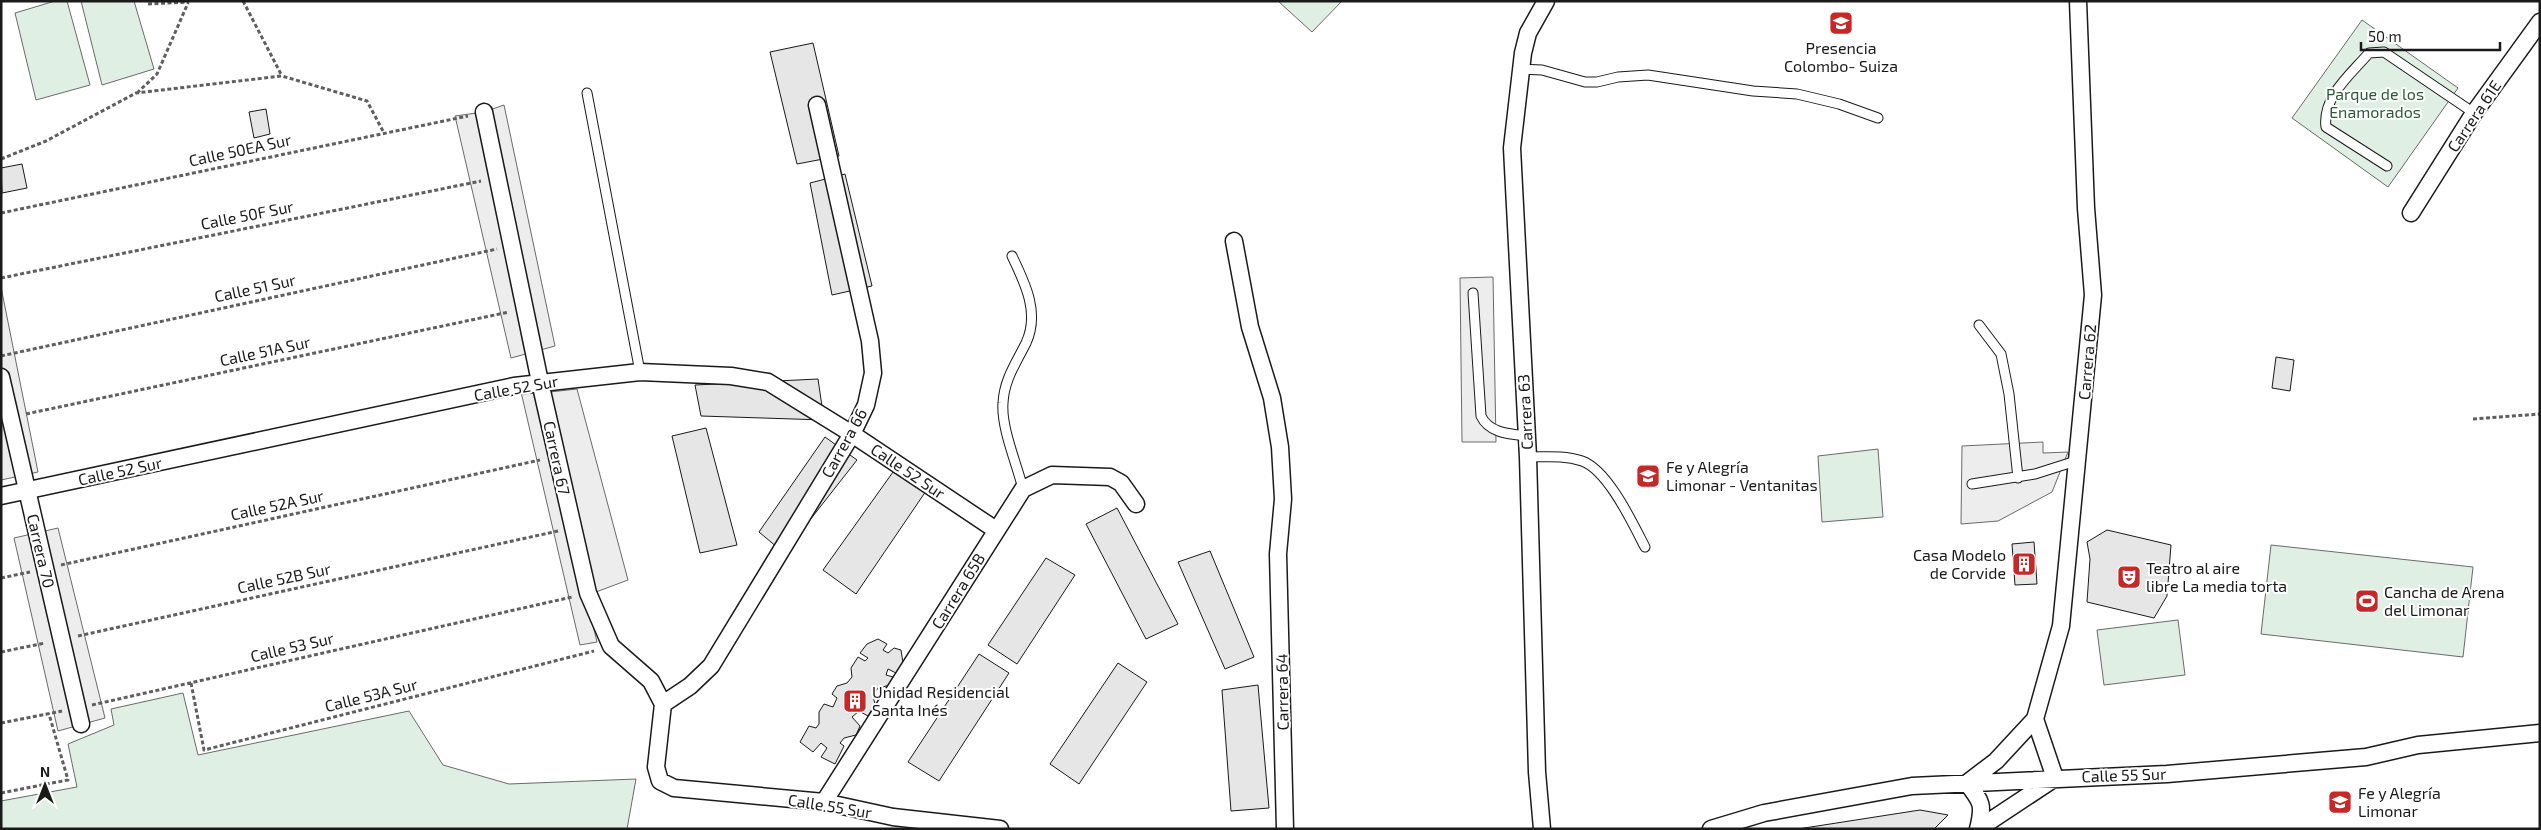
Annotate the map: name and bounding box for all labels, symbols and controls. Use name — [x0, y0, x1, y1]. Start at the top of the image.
school or university icon: Presencia Colombo- Suiza — [1828, 10, 1854, 36]
scale bar — [2361, 20, 2500, 52]
text: 50 m — [2368, 27, 2402, 45]
place label: Presencia Colombo- Suiza — [1784, 38, 1898, 75]
street label: Carrera 61E — [2443, 76, 2505, 155]
park label: Parque de los Enamorados — [2326, 84, 2424, 121]
street label: Calle 50EA Sur — [187, 129, 293, 170]
street label: Calle 50F Sur — [199, 196, 296, 233]
street label: Calle 51 Sur — [213, 270, 298, 305]
street label: Carrera 62 — [2074, 323, 2099, 401]
street label: Calle 51A Sur — [218, 332, 313, 369]
street label: Calle 52 Sur — [472, 371, 560, 404]
street label: Carrera 63 — [1513, 374, 1536, 450]
street label: Carrera 66 — [817, 405, 870, 481]
street label: Carrera 67 — [540, 419, 575, 497]
street label: Calle 52 Sur — [868, 439, 949, 503]
street label: Calle 52 Sur — [76, 452, 164, 489]
place label: Fe y Alegría Limonar - Ventanitas — [1666, 457, 1818, 494]
school or university icon: Fe y Alegría Limonar - Ventanitas — [1635, 463, 1661, 489]
street label: Calle 52A Sur — [229, 485, 326, 524]
street label: Carrera 70 — [24, 512, 59, 590]
place label: Casa Modelo de Corvide — [1913, 545, 2006, 582]
street label: Carrera 65B — [927, 549, 988, 632]
building icon: Casa Modelo de Corvide — [2011, 551, 2037, 577]
street label: Calle 52B Sur — [235, 558, 333, 597]
place label: Teatro al aire libre La media torta — [2146, 558, 2287, 595]
theatre icon: Teatro al aire libre La media torta — [2116, 564, 2142, 590]
place label: Cancha de Arena del Limonar — [2384, 582, 2504, 619]
sports icon: Cancha de Arena del Limonar — [2354, 588, 2380, 614]
street label: Calle 53 Sur — [248, 628, 336, 665]
street label: Carrera 64 — [1271, 653, 1292, 731]
street label: Calle 53A Sur — [323, 674, 420, 715]
place label: Unidad Residencial Santa Inés — [872, 682, 1010, 719]
building icon: Unidad Residencial Santa Inés — [842, 688, 868, 714]
north arrow — [20, 760, 70, 810]
text: N — [40, 763, 50, 780]
street label: Calle 55 Sur — [2081, 764, 2167, 785]
place label: Fe y Alegría Limonar — [2358, 783, 2441, 820]
street label: Calle 55 Sur — [787, 789, 874, 822]
school or university icon: Fe y Alegría Limonar — [2327, 789, 2353, 815]

